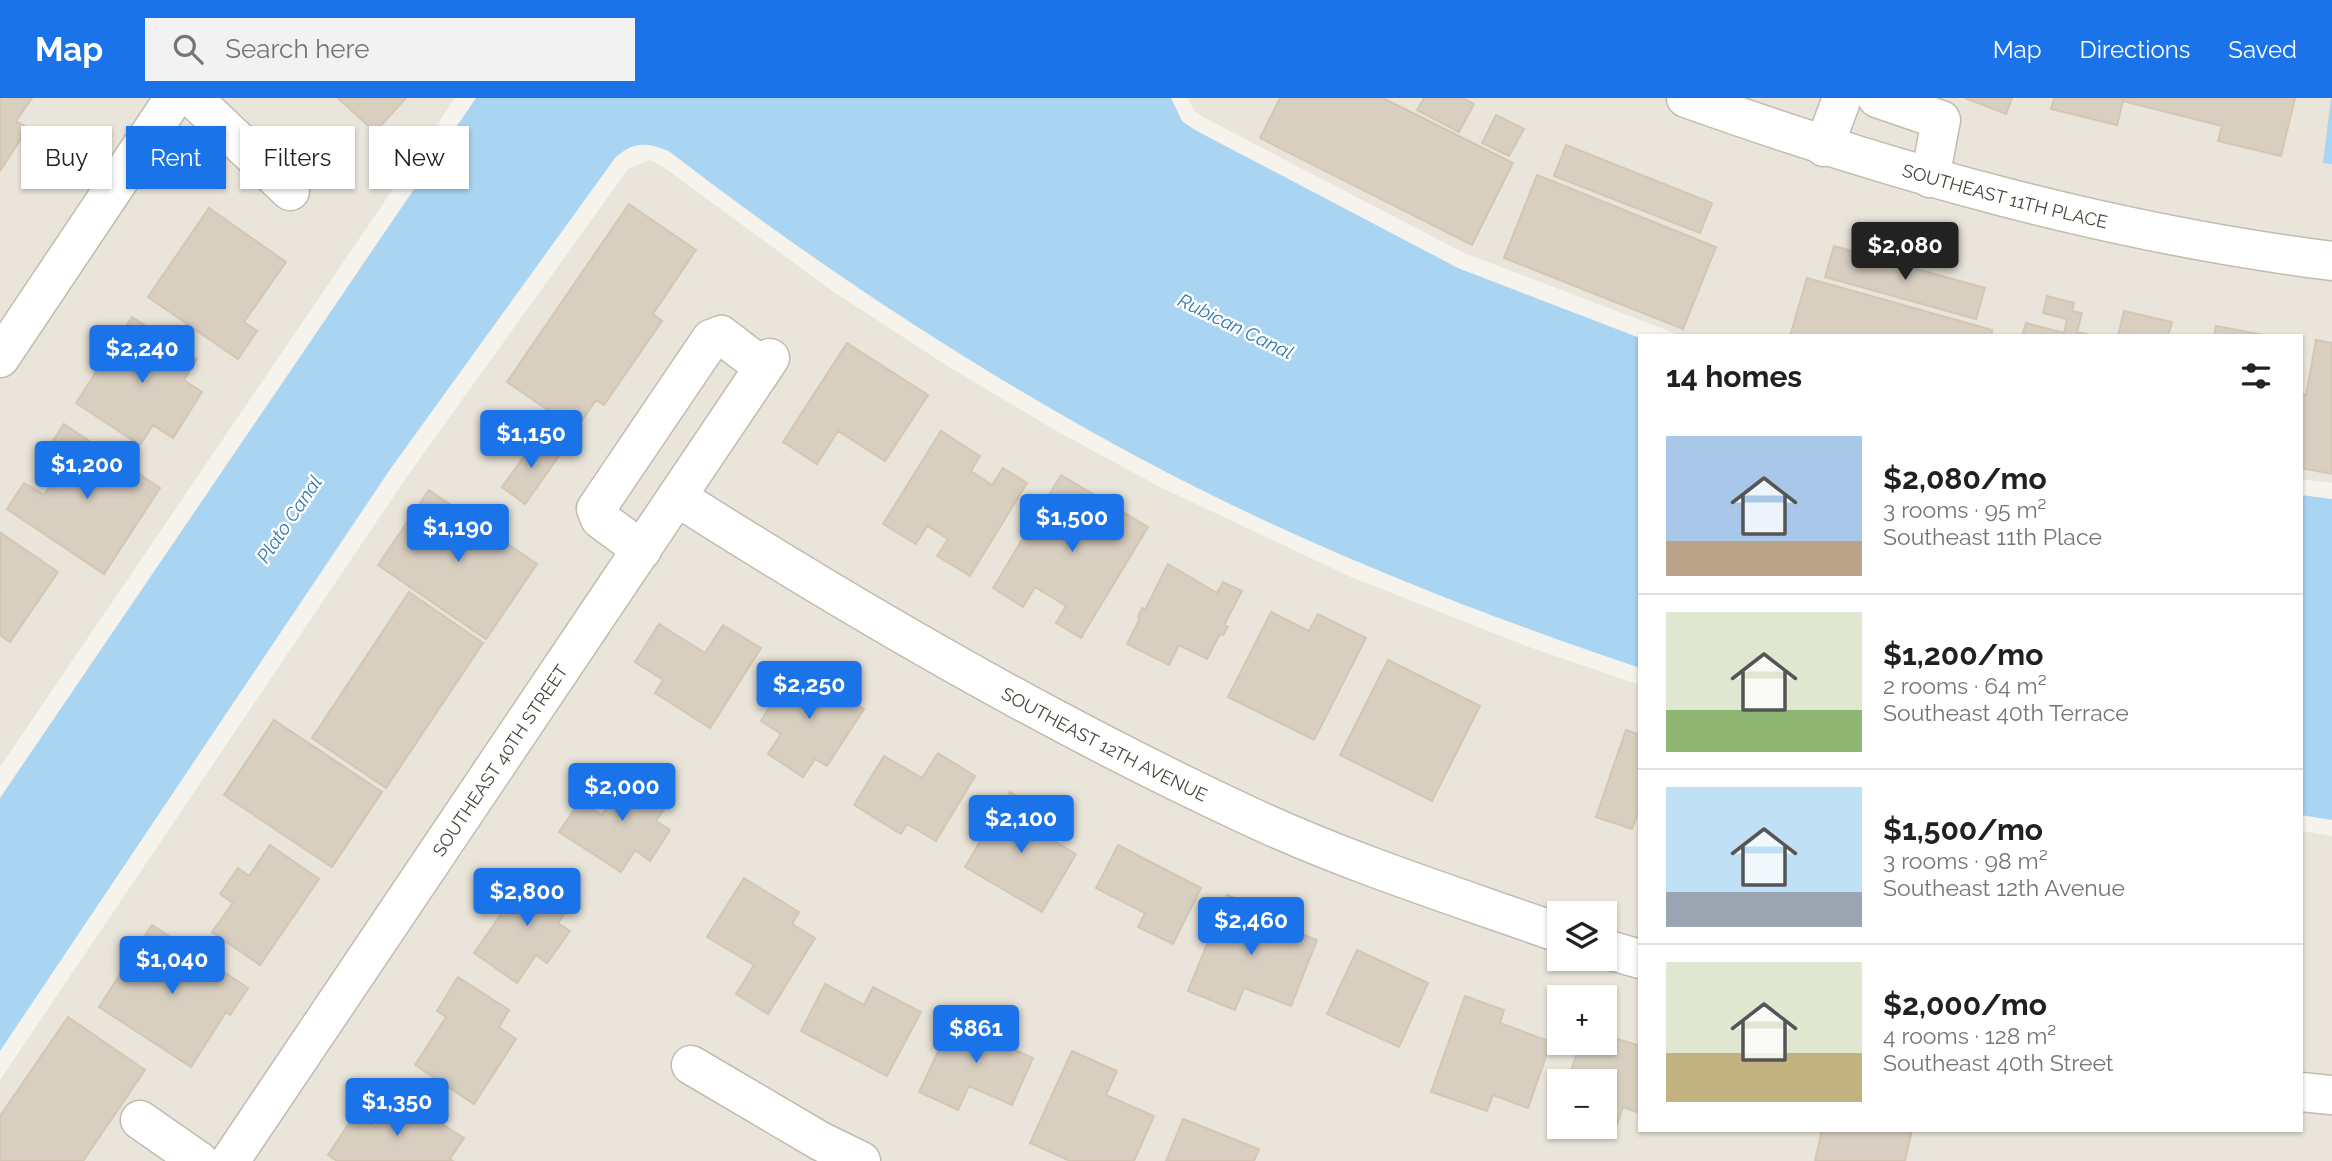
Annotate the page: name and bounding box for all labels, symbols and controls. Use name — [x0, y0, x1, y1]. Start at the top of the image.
search box — [145, 18, 635, 81]
text: Map — [35, 30, 103, 69]
icon: search — [169, 30, 207, 68]
text: Search here — [225, 34, 370, 64]
text: Map — [1993, 35, 2042, 64]
text: Directions — [2080, 35, 2190, 64]
text: Saved — [2228, 35, 2297, 64]
chip: Buy — [21, 126, 112, 189]
chip: Rent — [126, 126, 226, 189]
chip: Filters — [240, 126, 355, 189]
chip: New — [369, 126, 469, 189]
street label: SOUTHEAST 11TH PLACE — [1900, 159, 2110, 232]
pin: $2,080 — [1848, 222, 1962, 282]
text: $2,080 — [1867, 231, 1943, 258]
water label: Rubican Canal — [1175, 289, 1297, 363]
pin: $2,240 — [85, 326, 199, 385]
text: $2,240 — [105, 334, 179, 361]
icon: filters — [2237, 357, 2275, 395]
text: 14 homes — [1666, 359, 1802, 394]
pin: $1,150 — [474, 410, 588, 470]
text: $1,150 — [496, 419, 566, 446]
pin: $1,200 — [30, 442, 144, 501]
text: $1,200 — [51, 450, 123, 477]
text: $2,080/mo — [1883, 461, 2047, 496]
icon: home — [1722, 464, 1806, 548]
water label: Plato Canal — [252, 471, 326, 567]
pin: $1,500 — [1015, 494, 1129, 554]
text: 3 rooms · 95 m² — [1883, 496, 2046, 523]
text: $1,500 — [1036, 503, 1108, 530]
pin: $1,190 — [401, 504, 515, 564]
text: $1,190 — [423, 513, 493, 540]
text: Southeast 11th Place — [1883, 523, 2102, 550]
text: $1,200/mo — [1883, 637, 2043, 672]
icon: home — [1722, 640, 1806, 724]
street label: SOUTHEAST 40TH STREET — [428, 660, 571, 860]
pin: $2,250 — [752, 662, 866, 721]
text: $2,250 — [773, 670, 845, 697]
text: 2 rooms · 64 m² — [1883, 672, 2047, 699]
street label: SOUTHEAST 12TH AVENUE — [998, 682, 1211, 805]
text: Southeast 40th Terrace — [1883, 699, 2129, 726]
pin: $2,000 — [565, 764, 679, 823]
text: $2,000 — [584, 772, 660, 799]
pin: $2,100 — [964, 796, 1078, 855]
text: $2,100 — [985, 804, 1057, 831]
text: $1,500/mo — [1883, 812, 2043, 847]
icon: home — [1722, 815, 1806, 899]
text: 3 rooms · 98 m² — [1883, 847, 2048, 874]
pin: $2,800 — [470, 868, 584, 928]
text: Southeast 12th Avenue — [1883, 874, 2125, 901]
text: $2,800 — [489, 877, 565, 904]
pin: $2,460 — [1194, 898, 1308, 957]
map controls — [1547, 901, 1617, 1139]
button: layers — [1547, 901, 1617, 971]
text: $2,460 — [1214, 906, 1288, 933]
pin: $1,040 — [115, 936, 229, 996]
text: $1,040 — [136, 945, 208, 972]
button: + — [1547, 985, 1617, 1055]
text: $2,000/mo — [1883, 987, 2047, 1022]
icon: home — [1722, 990, 1806, 1074]
pin: $861 — [935, 1006, 1017, 1065]
text: $861 — [949, 1014, 1003, 1041]
text: 4 rooms · 128 m² — [1883, 1022, 2056, 1049]
text: Southeast 40th Street — [1883, 1049, 2114, 1076]
button: − — [1547, 1069, 1617, 1139]
pin: $1,350 — [340, 1079, 454, 1138]
text: $1,350 — [362, 1087, 432, 1114]

